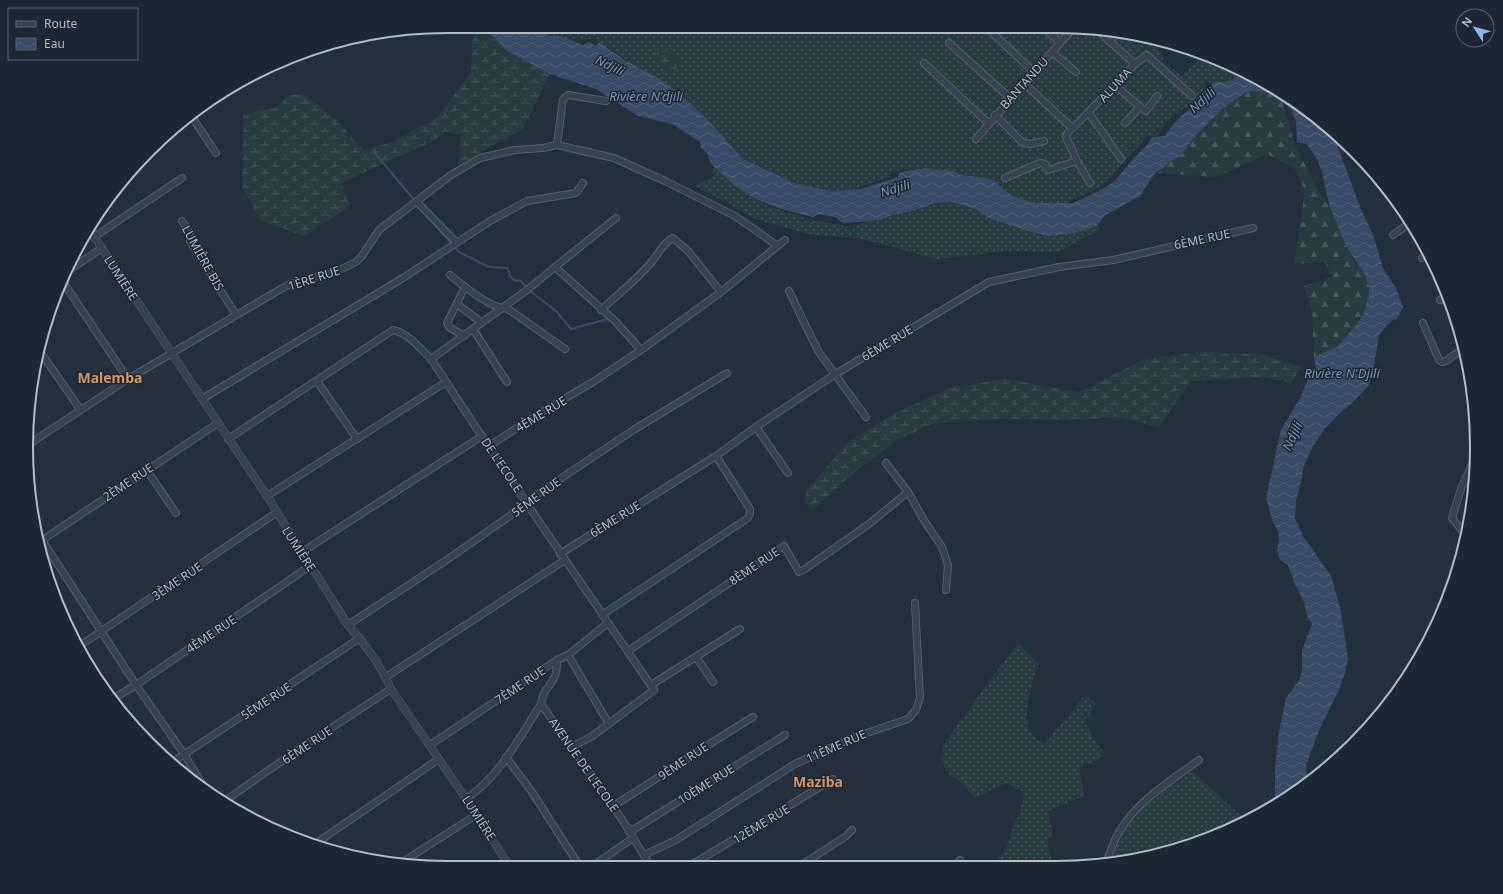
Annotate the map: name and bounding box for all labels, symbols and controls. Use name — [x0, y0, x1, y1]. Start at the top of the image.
legend — [8, 8, 138, 60]
north arrow — [1455, 8, 1495, 48]
text: N — [1458, 14, 1475, 30]
text: Route — [44, 15, 77, 32]
text: Eau — [44, 35, 65, 52]
water label: Ndjili — [593, 50, 628, 80]
street label: BANTANDU — [996, 53, 1052, 113]
street label: ALUMA — [1095, 64, 1135, 106]
water label: Ndjili — [1185, 83, 1220, 117]
water label: Rivière N'djili — [609, 87, 683, 105]
water label: Ndjili — [878, 175, 913, 201]
street label: LUMIÈRE BIS — [178, 222, 228, 294]
street label: 6ÈME RUE — [1172, 225, 1232, 253]
street label: LUMIÈRE — [100, 252, 142, 304]
street label: 1ÈRE RUE — [286, 262, 342, 294]
street label: 6ÈME RUE — [858, 321, 916, 365]
water label: Rivière N'Djili — [1304, 364, 1380, 382]
district label: Malemba — [77, 368, 143, 387]
street label: 4ÈME RUE — [512, 392, 570, 436]
water label: Ndjili — [1277, 418, 1307, 453]
street label: DE L'ECOLE — [477, 434, 527, 496]
street label: 2ÈME RUE — [100, 459, 156, 505]
street label: 5ÈME RUE — [508, 473, 564, 521]
street label: 6ÈME RUE — [586, 497, 644, 541]
street label: LUMIÈRE — [278, 523, 320, 575]
street label: 8ÈME RUE — [726, 543, 782, 589]
street label: 3ÈME RUE — [149, 558, 205, 604]
street label: 4ÈME RUE — [183, 611, 239, 657]
street label: 7ÈME RUE — [492, 662, 548, 708]
street label: 5ÈME RUE — [237, 678, 295, 724]
street label: AVENUE DE L'ECOLE — [545, 714, 623, 816]
street label: 6ÈME RUE — [279, 722, 335, 768]
street label: 11ÈME RUE — [803, 725, 869, 767]
street label: 9ÈME RUE — [655, 738, 711, 784]
street label: 10ÈME RUE — [674, 760, 738, 808]
district label: Maziba — [793, 772, 843, 791]
street label: LUMIÈRE — [458, 792, 500, 844]
street label: 12ÈME RUE — [729, 800, 793, 848]

